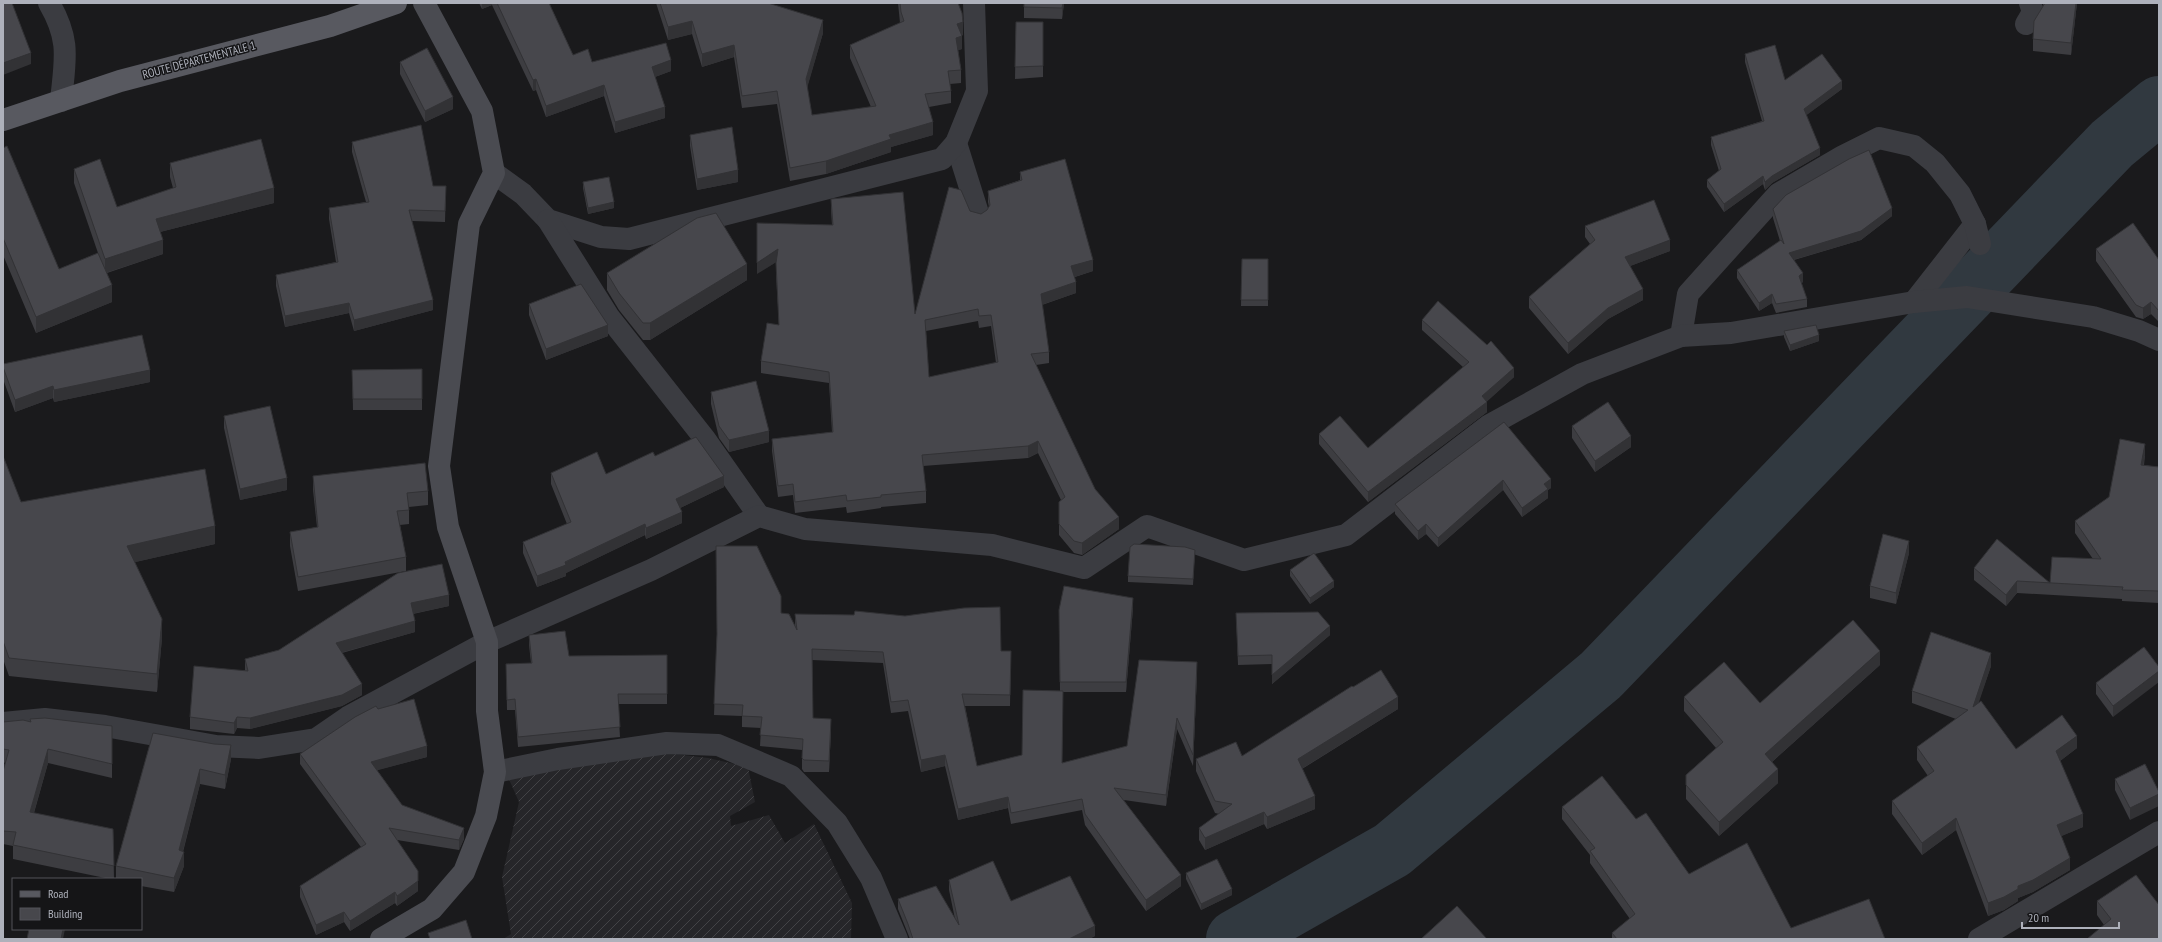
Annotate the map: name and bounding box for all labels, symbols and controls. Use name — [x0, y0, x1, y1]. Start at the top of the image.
street label: ROUTE DÉPARTEMENTALE 1 — [141, 37, 257, 82]
legend — [12, 878, 142, 930]
text: Road — [48, 886, 68, 901]
scale bar — [2022, 904, 2119, 930]
text: Building — [48, 906, 83, 921]
text: 20 m — [2028, 910, 2049, 925]

